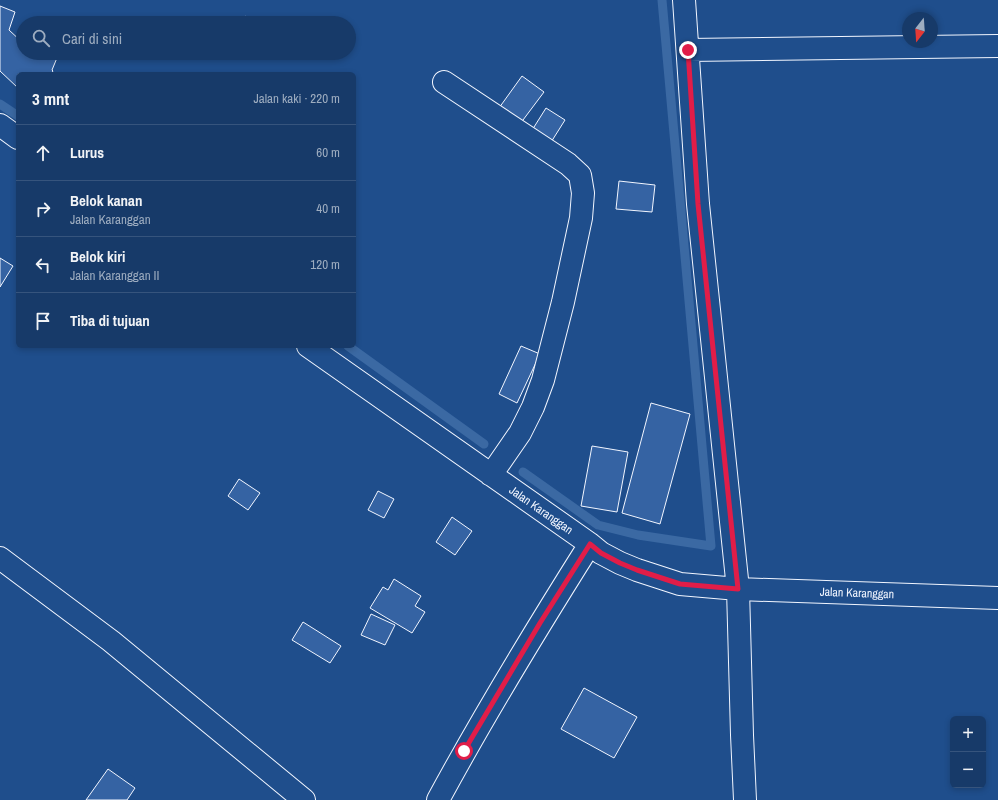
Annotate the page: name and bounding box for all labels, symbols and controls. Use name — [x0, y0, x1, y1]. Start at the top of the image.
north arrow — [902, 12, 938, 48]
search box — [16, 16, 356, 60]
icon: search — [30, 27, 52, 49]
text: Cari di sini — [62, 28, 122, 49]
route end — [679, 41, 697, 59]
text: 3 mnt — [32, 87, 69, 110]
text: Jalan kaki · 220 m — [253, 90, 340, 107]
icon: ahead — [32, 142, 54, 164]
text: Lurus — [70, 142, 104, 163]
text: 60 m — [316, 144, 340, 161]
text: Belok kanan — [70, 190, 142, 211]
icon: right — [32, 198, 54, 220]
text: 40 m — [316, 200, 340, 217]
text: Jalan Karanggan — [70, 211, 151, 228]
text: Belok kiri — [70, 246, 125, 267]
icon: left — [32, 254, 54, 276]
text: 120 m — [310, 256, 340, 273]
text: Jalan Karanggan II — [70, 267, 160, 284]
icon: arrive — [32, 310, 54, 332]
text: Tiba di tujuan — [70, 310, 150, 331]
street label: Jalan Karanggan — [506, 482, 576, 538]
street label: Jalan Karanggan — [820, 584, 894, 602]
map controls — [950, 716, 986, 788]
button: + — [950, 716, 986, 752]
route start — [455, 742, 473, 760]
button: − — [950, 752, 986, 788]

